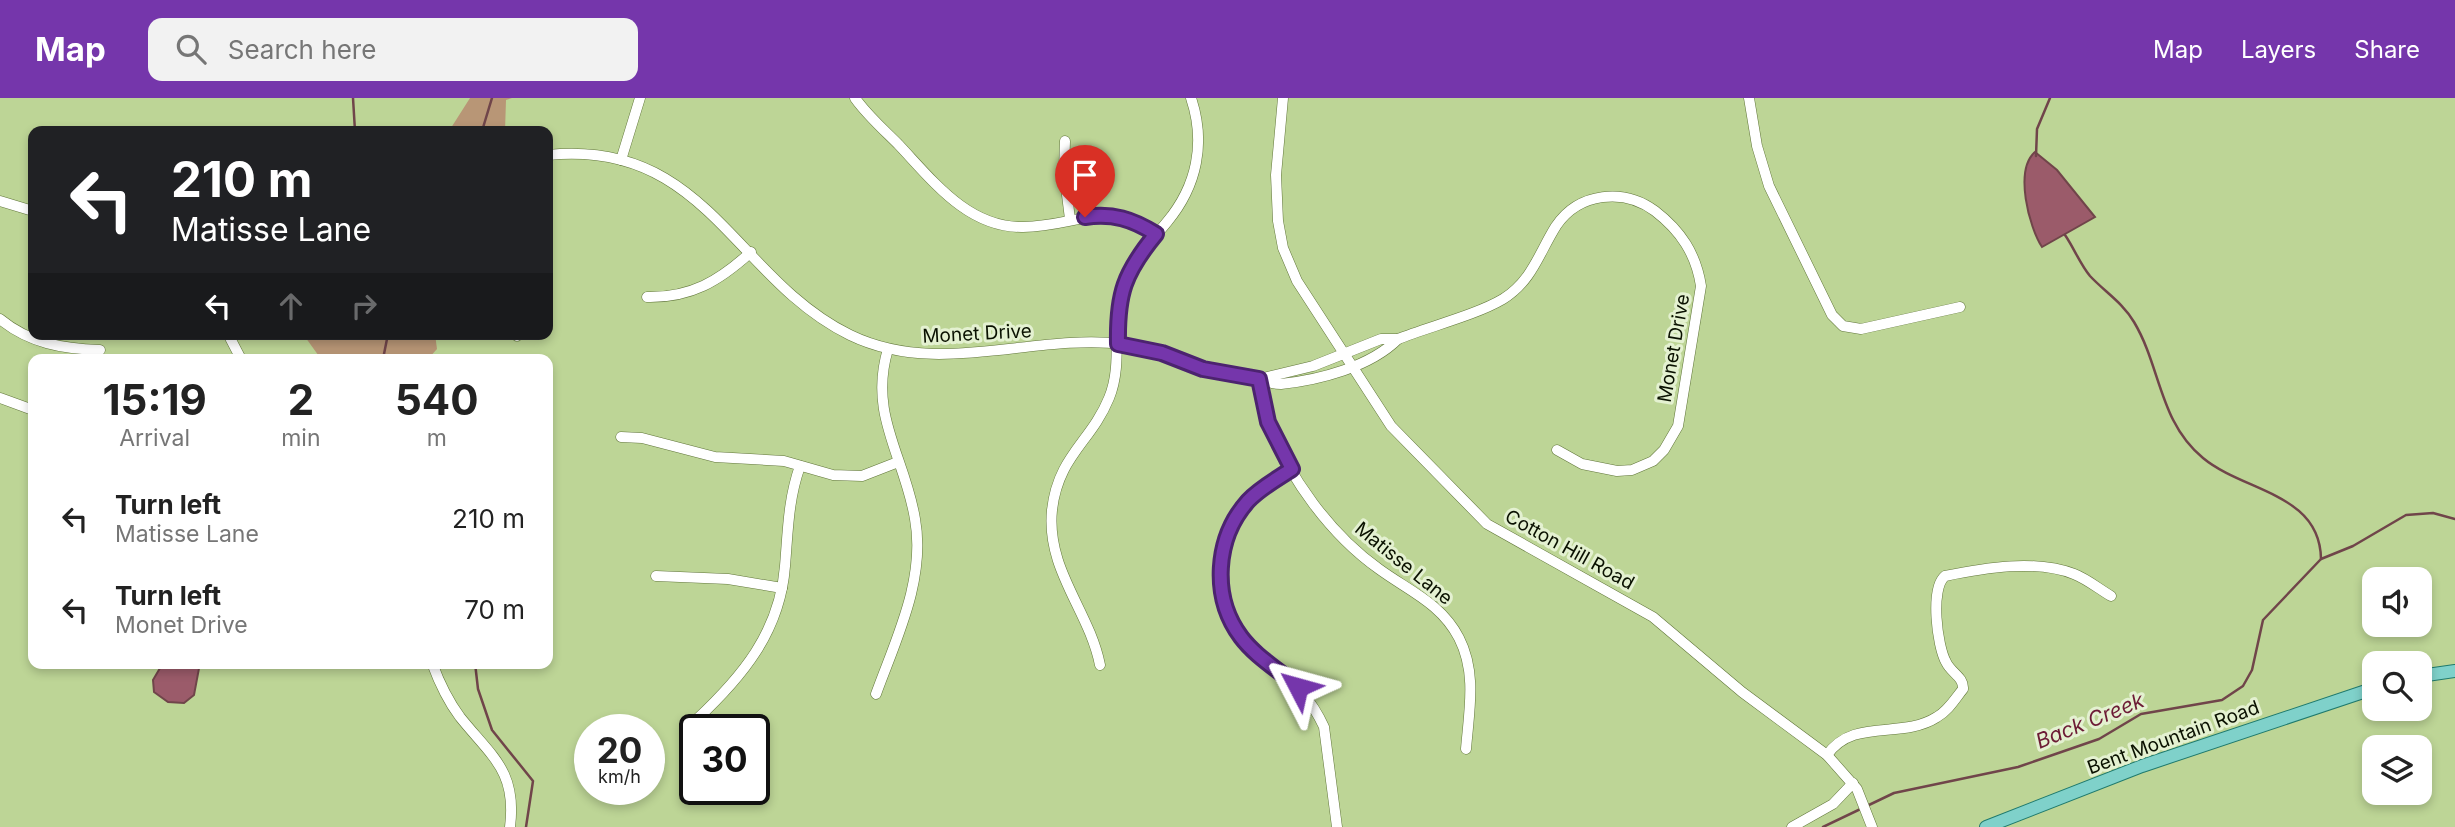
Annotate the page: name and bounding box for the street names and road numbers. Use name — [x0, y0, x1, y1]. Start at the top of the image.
street label: Monet Drive — [1653, 292, 1694, 404]
street label: Monet Drive — [922, 319, 1032, 348]
street label: Cotton Hill Road — [1501, 504, 1638, 594]
street label: Matisse Lane — [1350, 517, 1457, 610]
street label: Bent Mountain Road — [2084, 696, 2262, 779]

